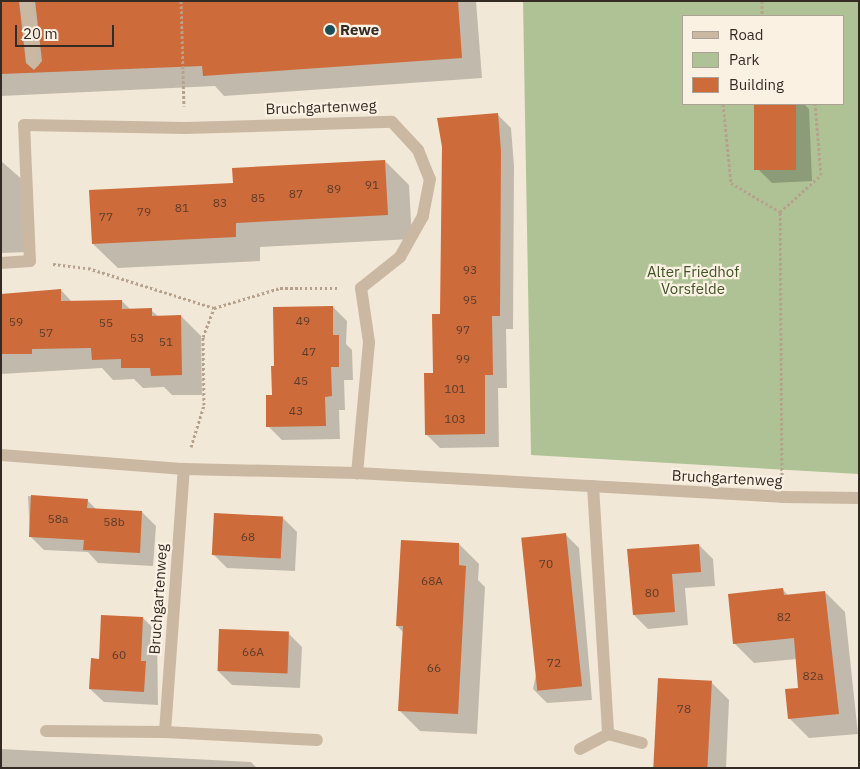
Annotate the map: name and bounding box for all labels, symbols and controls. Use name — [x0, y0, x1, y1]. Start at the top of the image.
scale bar — [18, 15, 116, 47]
legend — [682, 15, 845, 105]
place label: Rewe — [340, 21, 379, 39]
text: 20 m — [23, 24, 58, 43]
marker: Rewe — [324, 24, 336, 36]
text: Road — [729, 25, 764, 44]
text: Park — [729, 50, 759, 69]
text: Building — [729, 75, 784, 94]
street label: Bruchgartenweg — [265, 96, 377, 118]
house number: 91 — [365, 178, 379, 192]
house number: 89 — [327, 182, 341, 196]
house number: 87 — [289, 187, 303, 201]
house number: 85 — [251, 191, 265, 205]
house number: 83 — [213, 196, 227, 210]
house number: 81 — [175, 201, 189, 215]
house number: 79 — [137, 205, 151, 219]
house number: 77 — [99, 210, 113, 224]
park label: Alter Friedhof Vorsfelde — [647, 262, 739, 297]
house number: 93 — [463, 263, 477, 277]
house number: 95 — [463, 293, 477, 307]
house number: 49 — [296, 314, 310, 328]
house number: 59 — [9, 315, 23, 329]
house number: 55 — [99, 316, 113, 330]
house number: 97 — [456, 323, 470, 337]
house number: 57 — [39, 326, 53, 340]
house number: 53 — [130, 331, 144, 345]
house number: 51 — [159, 335, 173, 349]
house number: 47 — [302, 345, 316, 359]
house number: 99 — [456, 352, 470, 366]
house number: 45 — [294, 374, 308, 388]
house number: 101 — [444, 382, 466, 396]
house number: 43 — [289, 404, 303, 418]
house number: 103 — [444, 412, 466, 426]
street label: Bruchgartenweg — [671, 466, 783, 490]
house number: 58a — [48, 512, 68, 526]
house number: 58b — [103, 515, 125, 529]
house number: 68 — [241, 530, 255, 544]
street label: Bruchgartenweg — [145, 543, 171, 655]
house number: 70 — [539, 557, 553, 571]
house number: 68A — [421, 574, 443, 588]
house number: 80 — [645, 586, 659, 600]
house number: 82 — [777, 610, 791, 624]
house number: 66A — [242, 645, 264, 659]
house number: 60 — [112, 648, 126, 662]
house number: 72 — [547, 656, 561, 670]
house number: 66 — [427, 661, 441, 675]
house number: 82a — [803, 669, 823, 683]
house number: 78 — [677, 702, 691, 716]

